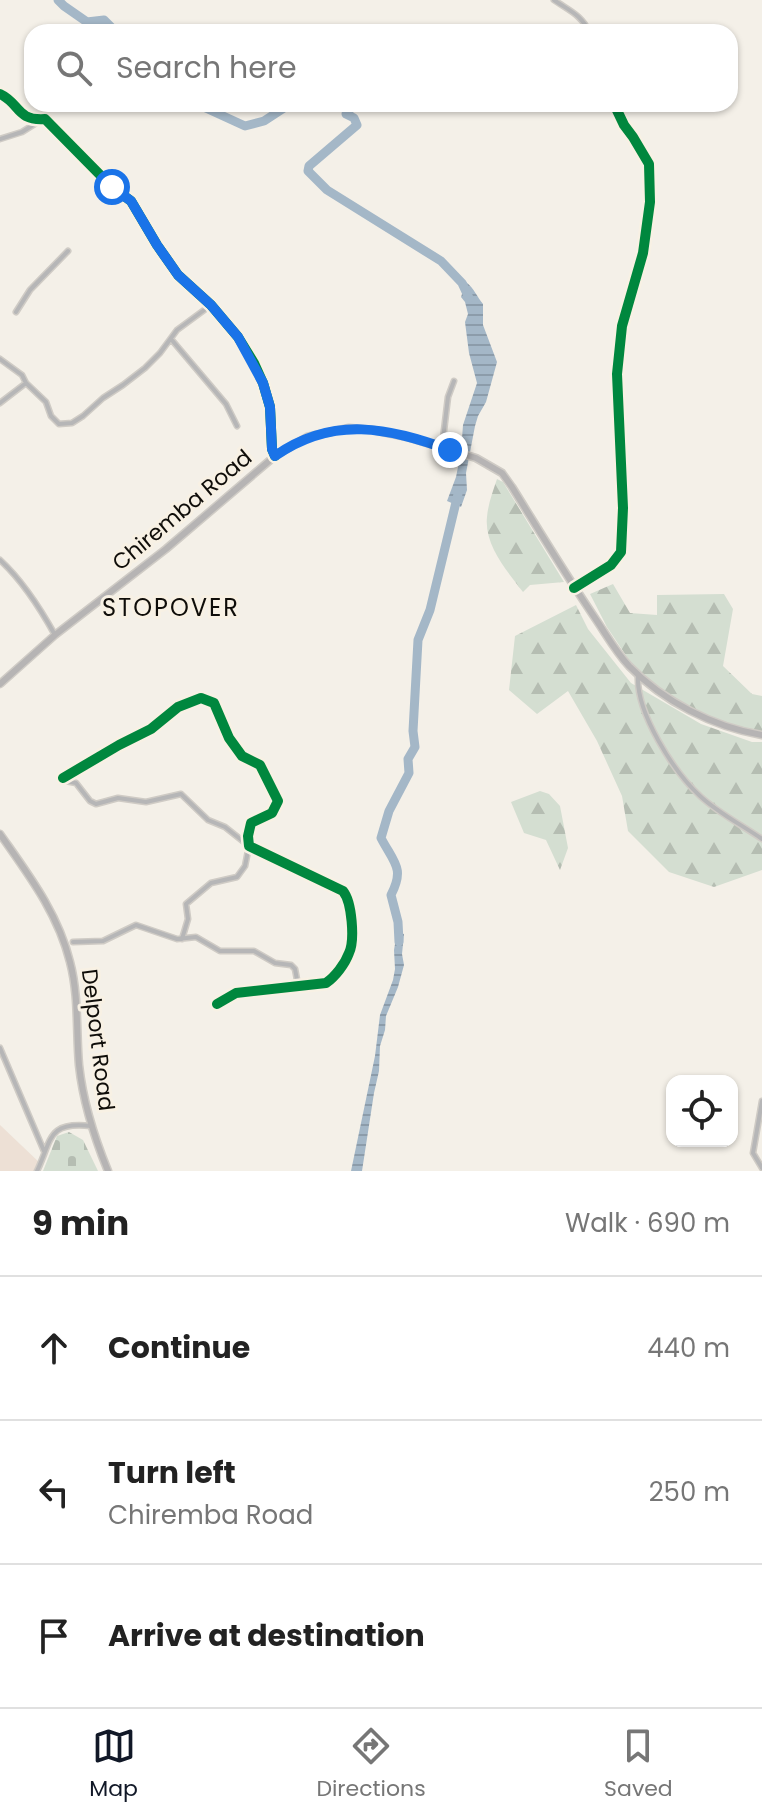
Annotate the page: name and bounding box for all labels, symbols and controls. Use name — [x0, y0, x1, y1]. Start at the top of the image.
search box — [24, 24, 738, 112]
icon: search — [52, 46, 96, 90]
text: Search here — [116, 46, 297, 89]
route start — [94, 169, 130, 205]
route end — [432, 432, 468, 468]
street label: Chiremba Road — [105, 442, 259, 578]
district label: STOPOVER — [102, 591, 240, 624]
street label: Delport Road — [74, 967, 122, 1113]
map controls — [666, 1075, 738, 1147]
button: locate — [666, 1075, 738, 1147]
text: 9 min — [32, 1199, 129, 1247]
text: Walk · 690 m — [565, 1205, 730, 1241]
icon: ahead — [32, 1326, 76, 1370]
text: Continue — [108, 1326, 250, 1369]
text: 440 m — [647, 1330, 730, 1366]
text: Turn left — [108, 1451, 236, 1494]
icon: left — [32, 1470, 76, 1514]
text: 250 m — [649, 1474, 730, 1510]
text: Chiremba Road — [108, 1497, 313, 1533]
icon: arrive — [32, 1614, 76, 1658]
text: Arrive at destination — [108, 1614, 425, 1657]
tab: Map — [89, 1724, 138, 1805]
tab: Directions — [316, 1724, 426, 1805]
tab: Saved — [604, 1724, 673, 1805]

